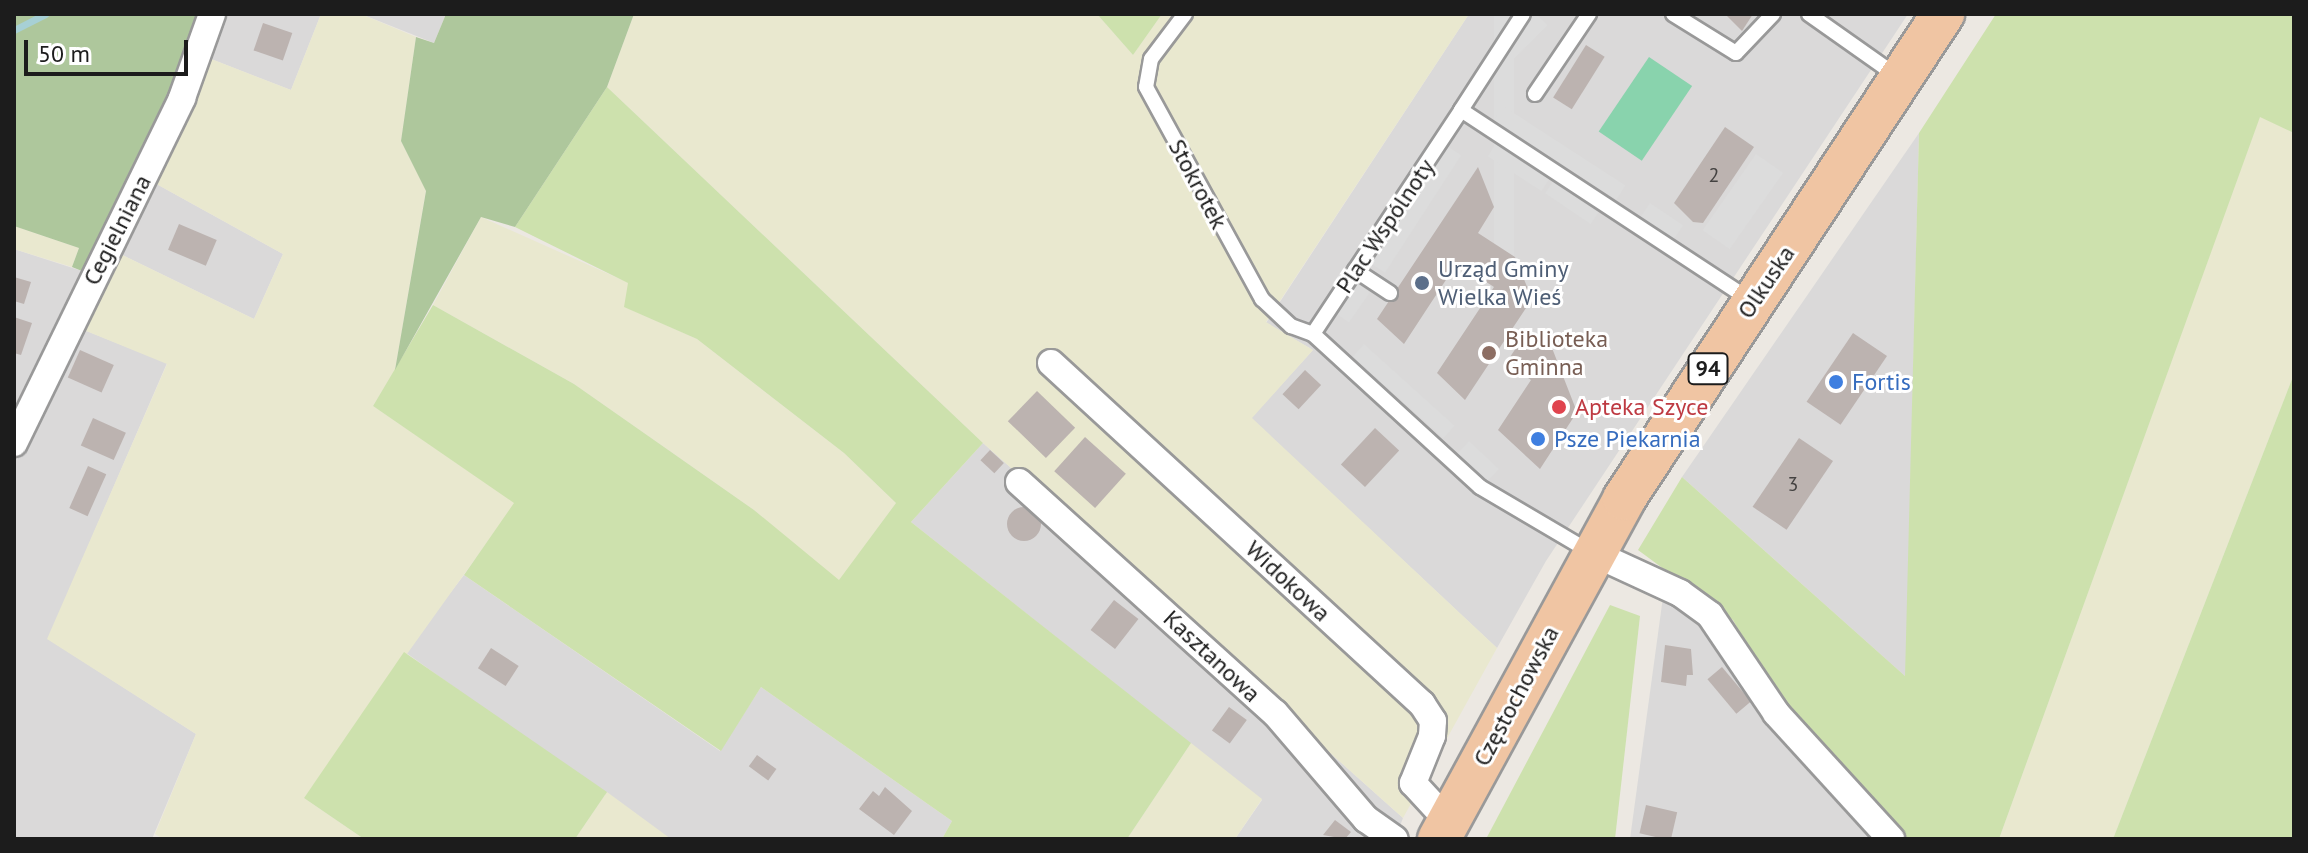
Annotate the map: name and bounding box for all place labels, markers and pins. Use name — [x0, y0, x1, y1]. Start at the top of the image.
place label: Urząd Gminy Wielka Wieś — [1438, 255, 1569, 311]
marker: Urząd Gminy Wielka Wieś — [1413, 274, 1431, 292]
place label: Biblioteka Gminna — [1505, 325, 1608, 381]
marker: Biblioteka Gminna — [1480, 344, 1498, 362]
place label: Fortis — [1852, 368, 1911, 396]
marker: Fortis — [1827, 373, 1845, 391]
place label: Apteka Szyce — [1575, 393, 1709, 421]
marker: Apteka Szyce — [1550, 398, 1568, 416]
place label: Psze Piekarnia — [1554, 425, 1701, 453]
marker: Psze Piekarnia — [1529, 430, 1547, 448]

